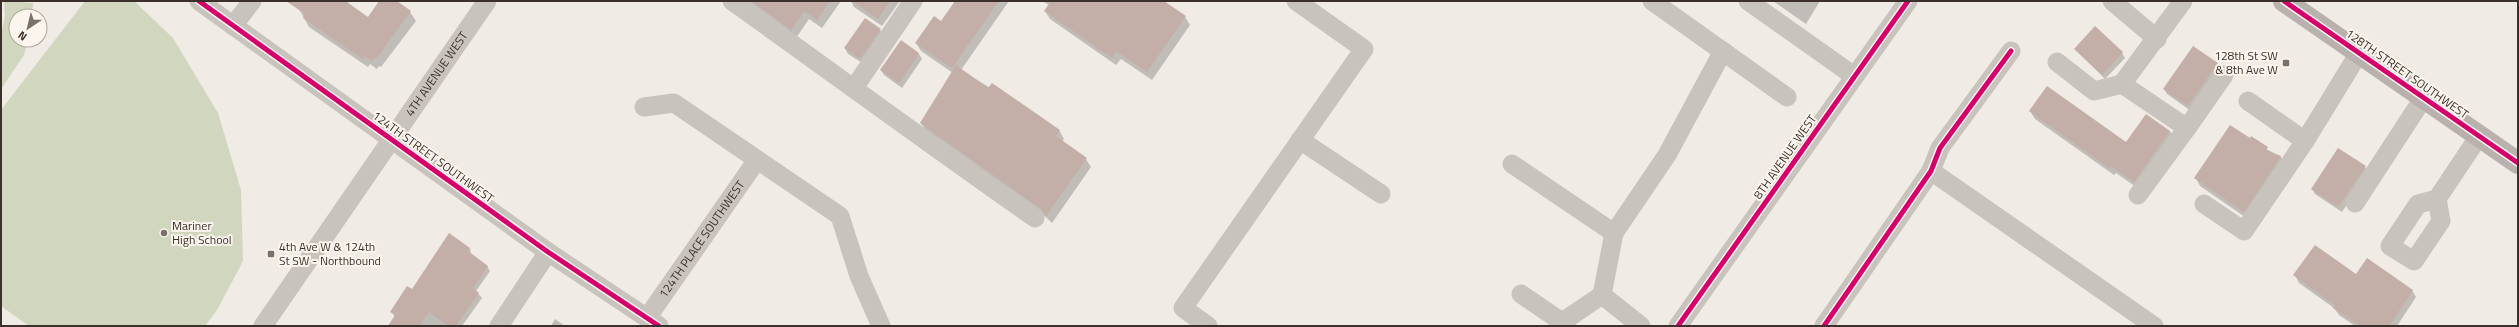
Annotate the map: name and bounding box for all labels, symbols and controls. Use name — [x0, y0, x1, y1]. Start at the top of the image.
north arrow — [8, 8, 48, 48]
street label: 128TH STREET SOUTHWEST — [2342, 24, 2473, 124]
text: N — [15, 27, 30, 45]
street label: 4TH AVENUE WEST — [400, 27, 473, 120]
place label: 128th St SW & 8th Ave W — [2214, 46, 2278, 79]
marker: 128th St SW & 8th Ave W — [2281, 58, 2291, 68]
street label: 124TH STREET SOUTHWEST — [369, 106, 499, 208]
street label: 8TH AVENUE WEST — [1748, 110, 1821, 203]
street label: 124TH PLACE SOUTHWEST — [654, 176, 750, 302]
place label: Mariner High School — [172, 216, 232, 249]
marker: Mariner High School — [159, 228, 169, 238]
place label: 4th Ave W & 124th St SW - Northbound — [279, 237, 381, 270]
marker: 4th Ave W & 124th St SW - Northbound — [266, 249, 276, 259]

